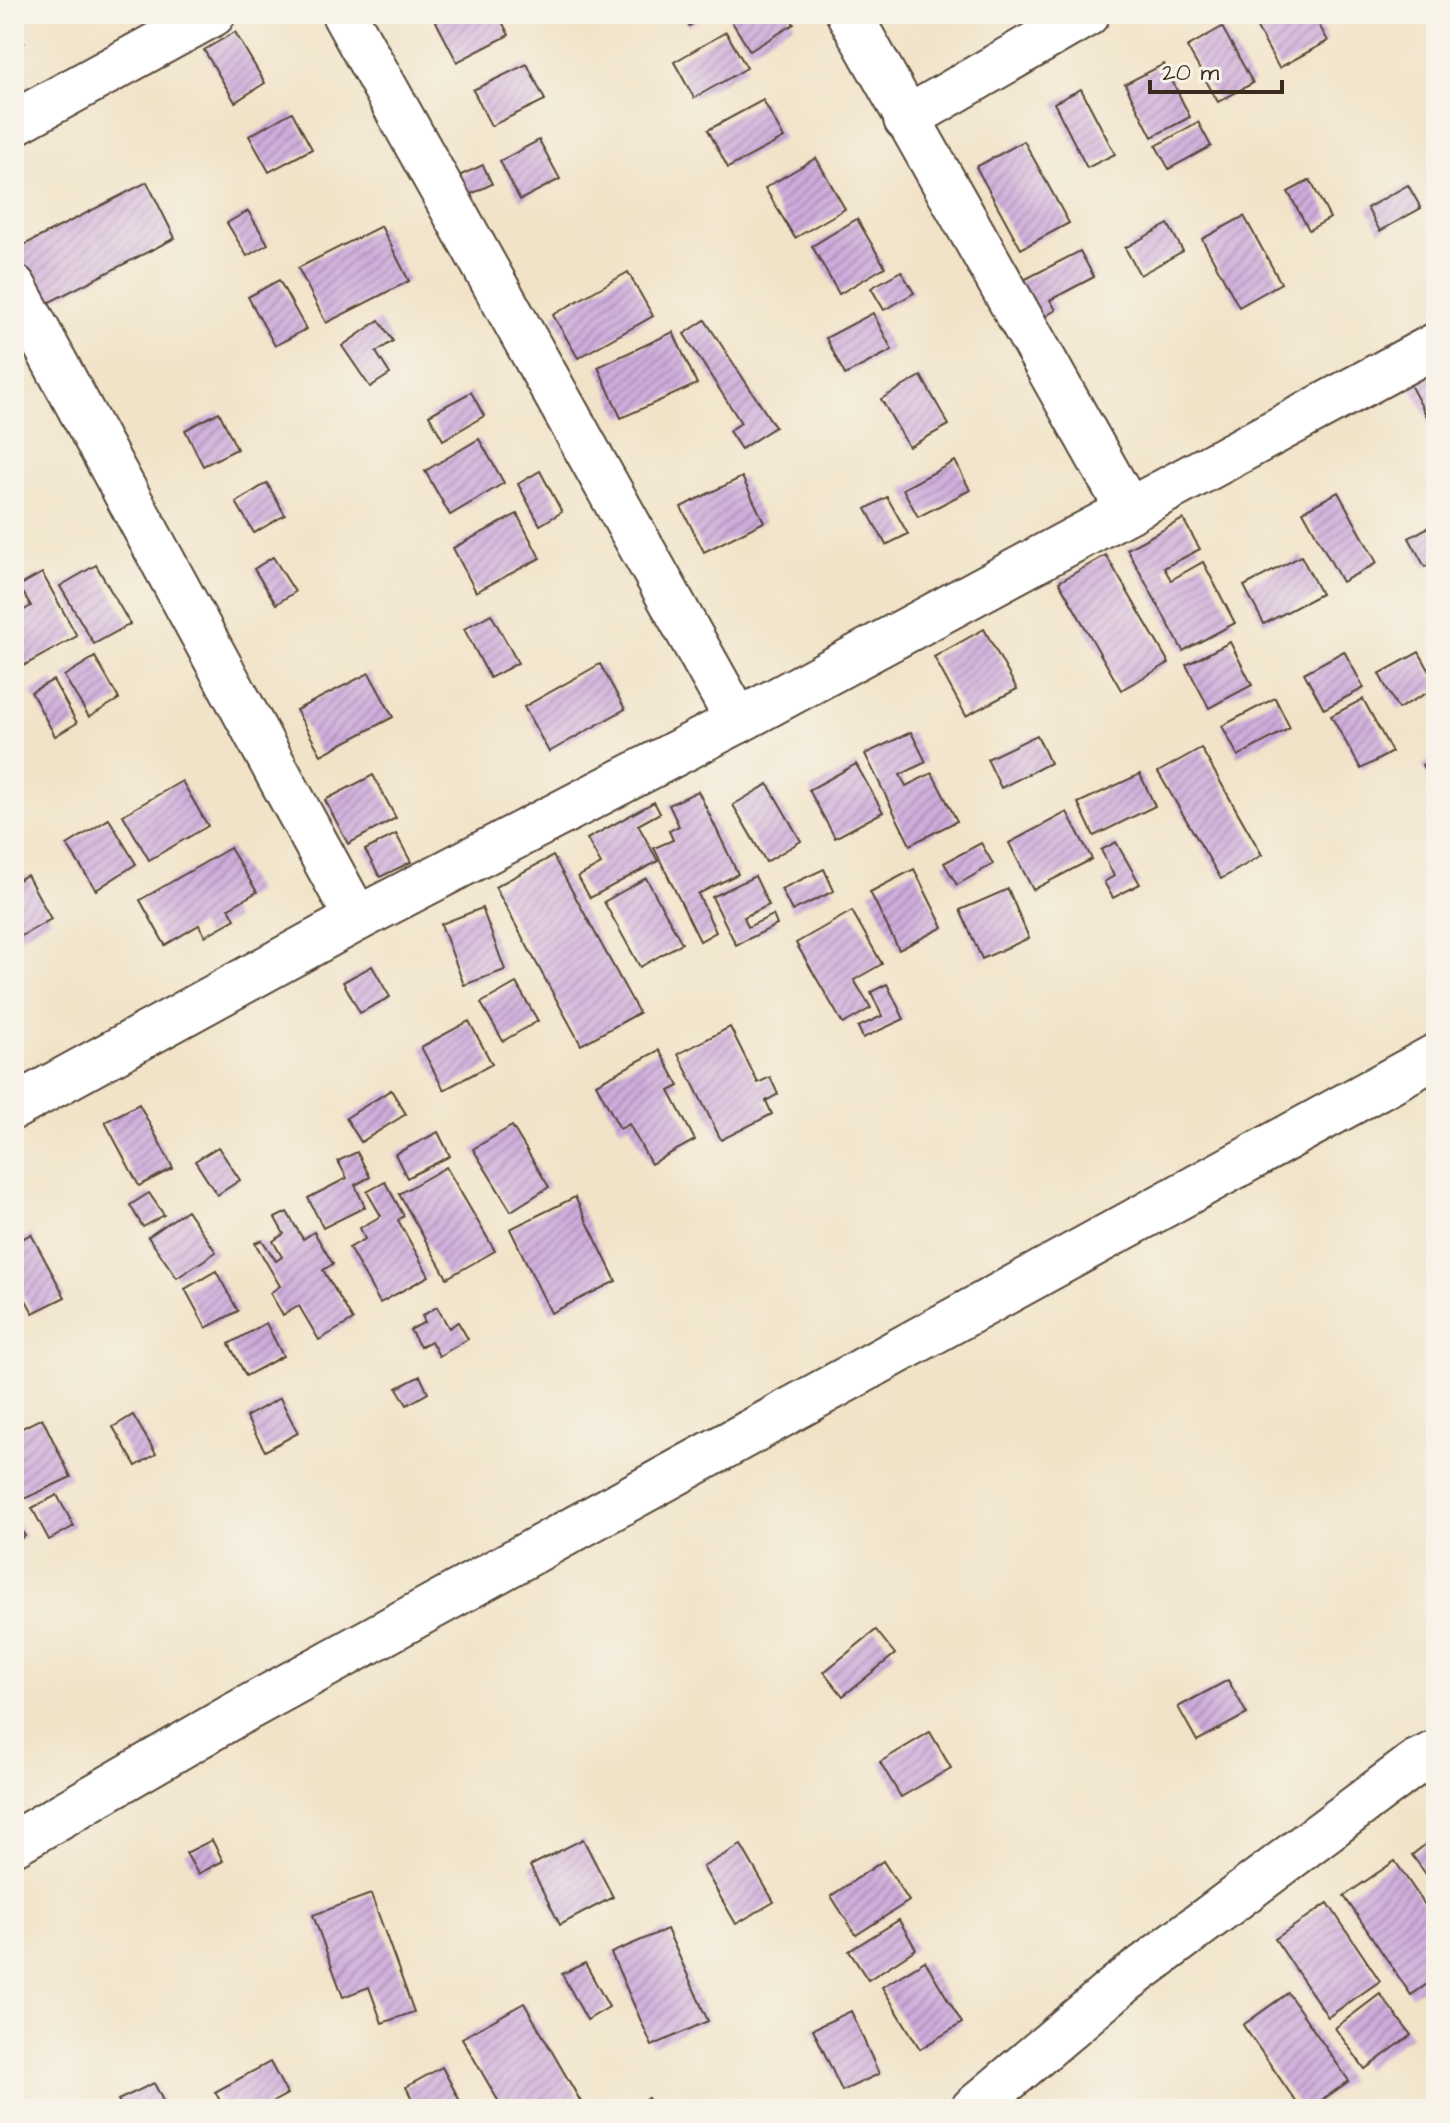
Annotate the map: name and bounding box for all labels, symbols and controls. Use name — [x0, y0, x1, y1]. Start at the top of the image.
scale bar — [1150, 44, 1282, 94]
text: 20 m — [1162, 56, 1219, 90]

